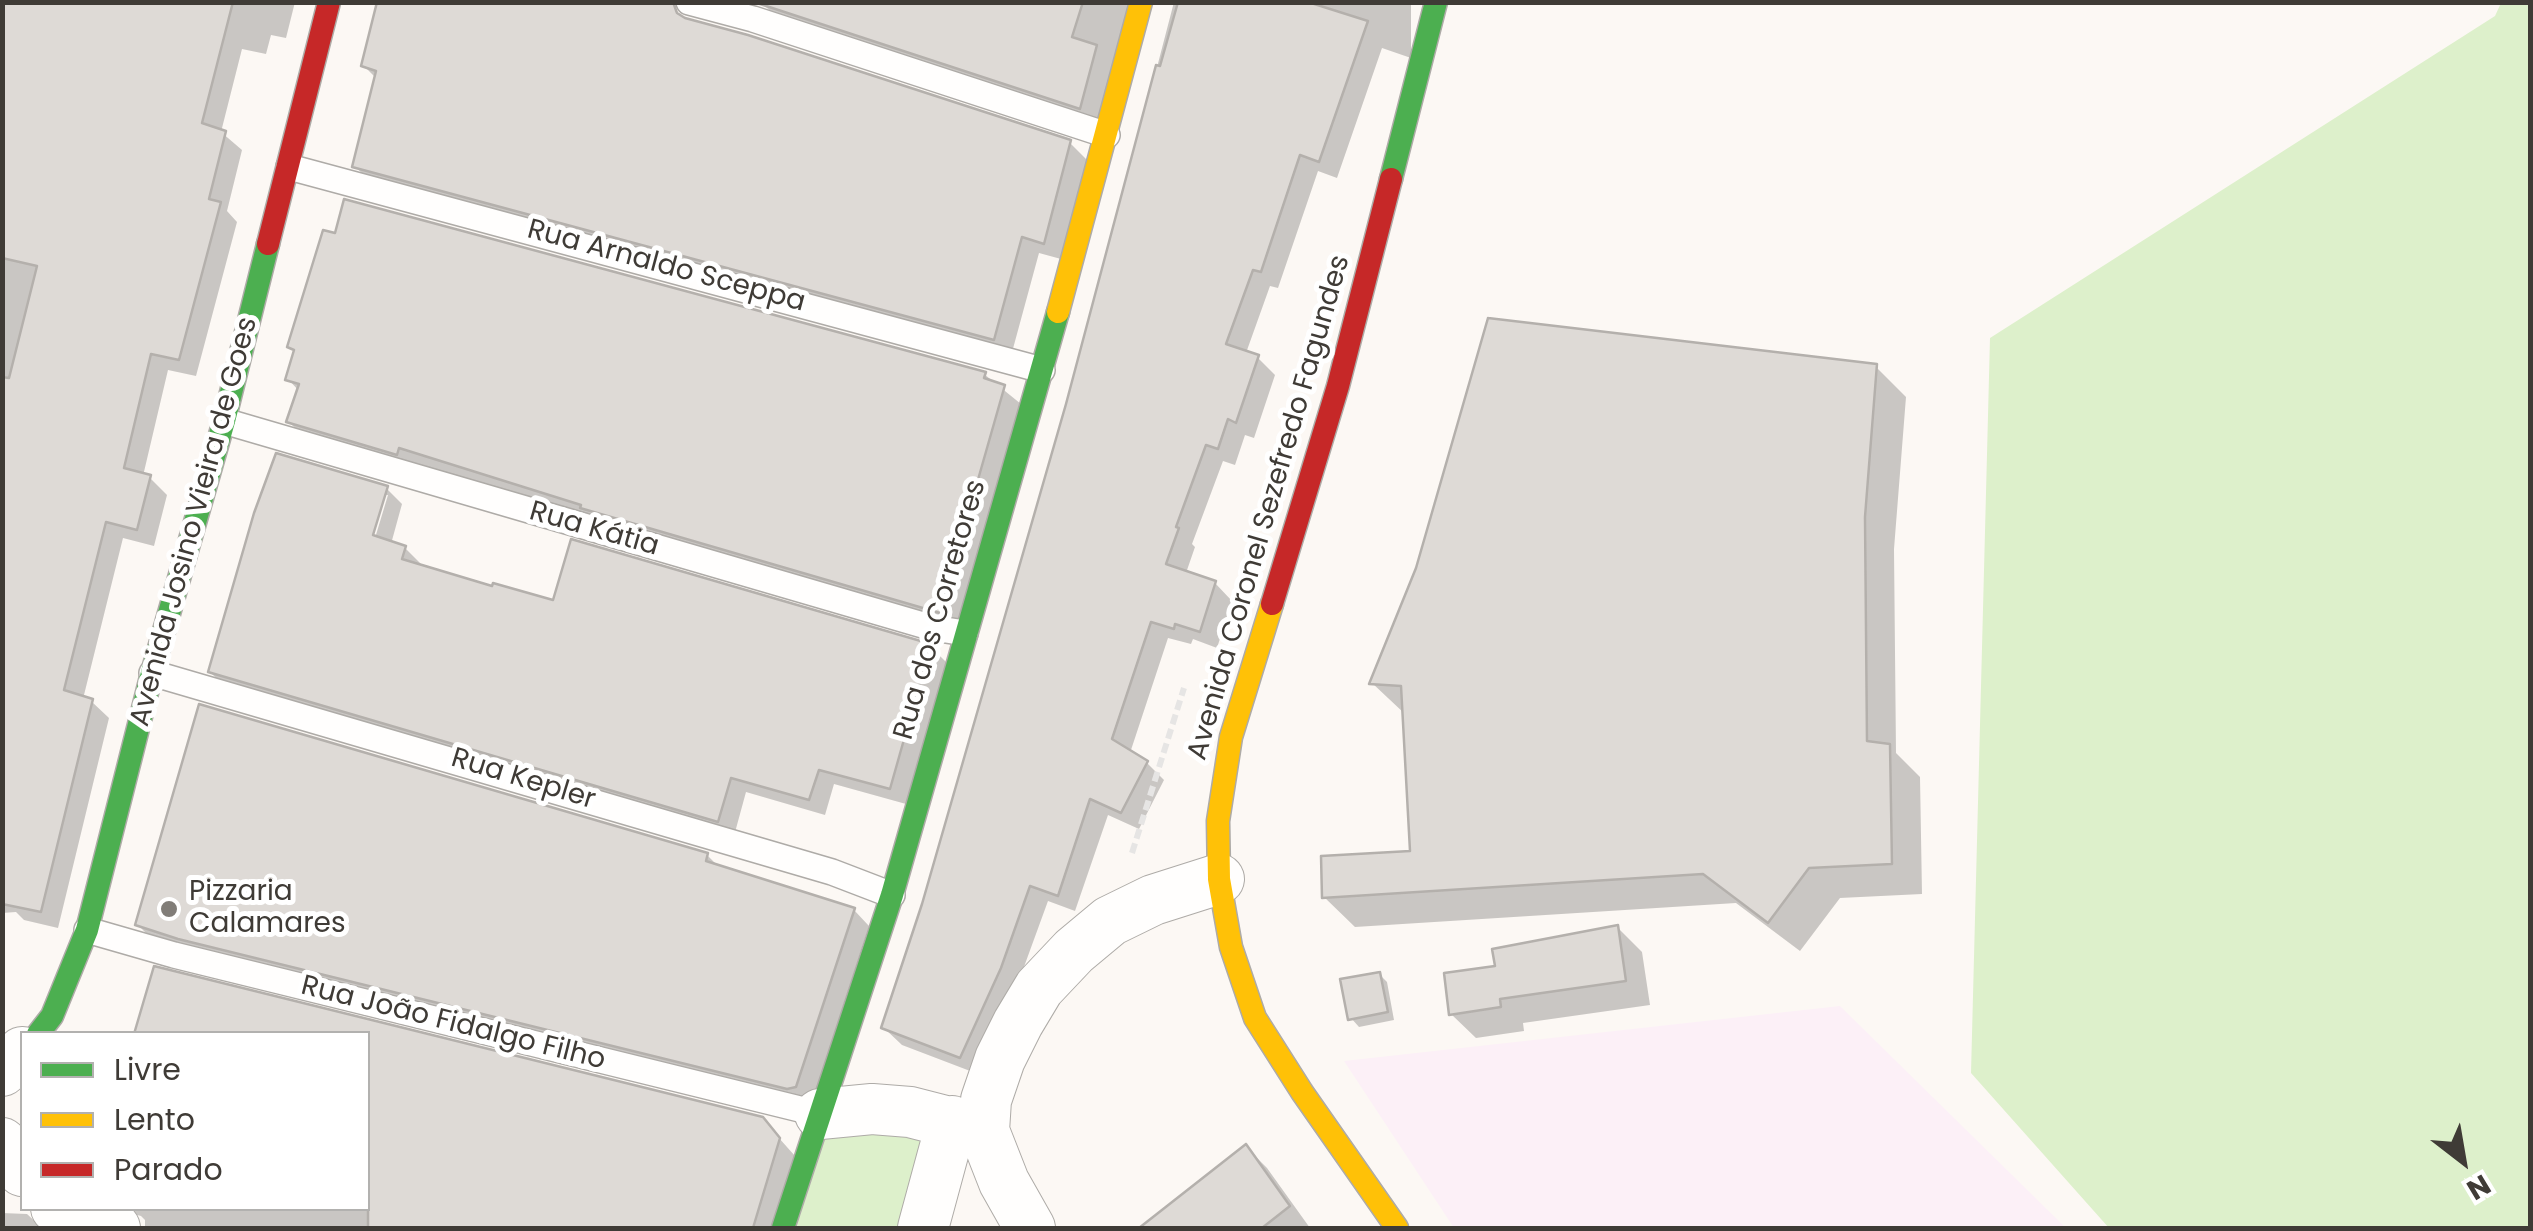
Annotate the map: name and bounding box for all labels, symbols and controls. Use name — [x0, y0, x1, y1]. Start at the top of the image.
street label: Rua Arnaldo Sceppa — [523, 214, 809, 320]
street label: Avenida Coronel Sezefredo Fagundes — [1182, 252, 1358, 764]
street label: Avenida Josino Vieira de Goes — [124, 314, 266, 730]
street label: Rua dos Corretores — [888, 476, 994, 744]
street label: Rua Kátia — [525, 496, 663, 564]
street label: Rua Kepler — [447, 742, 599, 818]
place label: Pizzaria Calamares — [189, 876, 346, 942]
marker: Pizzaria Calamares — [158, 898, 180, 920]
street label: Rua João Fidalgo Filho — [297, 970, 609, 1078]
legend — [20, 1031, 370, 1211]
text: Livre — [114, 1048, 181, 1091]
text: Lento — [114, 1098, 195, 1141]
north arrow — [2413, 1111, 2513, 1211]
text: Parado — [114, 1148, 223, 1191]
text: N — [2460, 1165, 2498, 1209]

